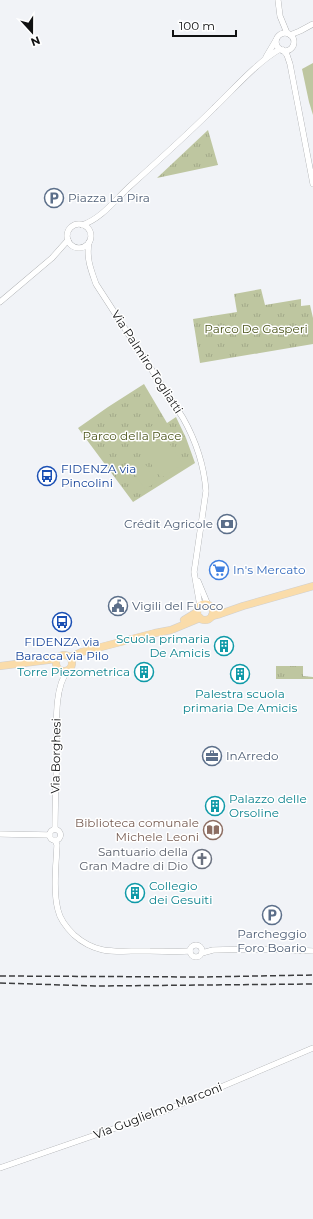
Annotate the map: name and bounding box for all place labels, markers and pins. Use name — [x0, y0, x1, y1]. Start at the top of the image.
parking icon: Piazza La Pira — [43, 187, 65, 209]
place label: Piazza La Pira — [68, 190, 150, 205]
place label: FIDENZA via Pincolini — [61, 461, 136, 490]
bus stop icon: FIDENZA via Pincolini — [36, 465, 58, 487]
bank icon: Crédit Agricole — [216, 513, 238, 535]
place label: Crédit Agricole — [124, 516, 213, 531]
supermarket icon: In's Mercato — [208, 559, 230, 581]
place label: In's Mercato — [233, 562, 306, 577]
public building icon: Vigili del Fuoco — [107, 595, 129, 617]
place label: Vigili del Fuoco — [132, 598, 223, 613]
bus stop icon: FIDENZA via Baracca via Pilo — [51, 611, 73, 633]
place label: Scuola primaria De Amicis — [116, 631, 210, 660]
place label: FIDENZA via Baracca via Pilo — [15, 634, 109, 663]
building icon: Scuola primaria De Amicis — [213, 635, 235, 657]
building icon: Torre Piezometrica — [133, 661, 155, 683]
building icon: Palestra scuola primaria De Amicis — [229, 663, 251, 685]
place label: Torre Piezometrica — [17, 664, 130, 679]
place label: Palestra scuola primaria De Amicis — [183, 686, 297, 715]
office icon: InArredo — [201, 745, 223, 767]
place label: InArredo — [226, 748, 279, 763]
place label: Palazzo delle Orsoline — [229, 791, 307, 820]
building icon: Palazzo delle Orsoline — [204, 795, 226, 817]
place label: Biblioteca comunale Michele Leoni — [75, 815, 199, 844]
library icon: Biblioteca comunale Michele Leoni — [202, 819, 224, 841]
place label: Santuario della Gran Madre di Dio — [79, 844, 188, 873]
church icon: Santuario della Gran Madre di Dio — [191, 848, 213, 870]
place label: Collegio dei Gesuiti — [149, 878, 212, 907]
building icon: Collegio dei Gesuiti — [124, 882, 146, 904]
parking icon: Parcheggio Foro Boario — [261, 904, 283, 926]
place label: Parcheggio Foro Boario — [237, 926, 307, 955]

